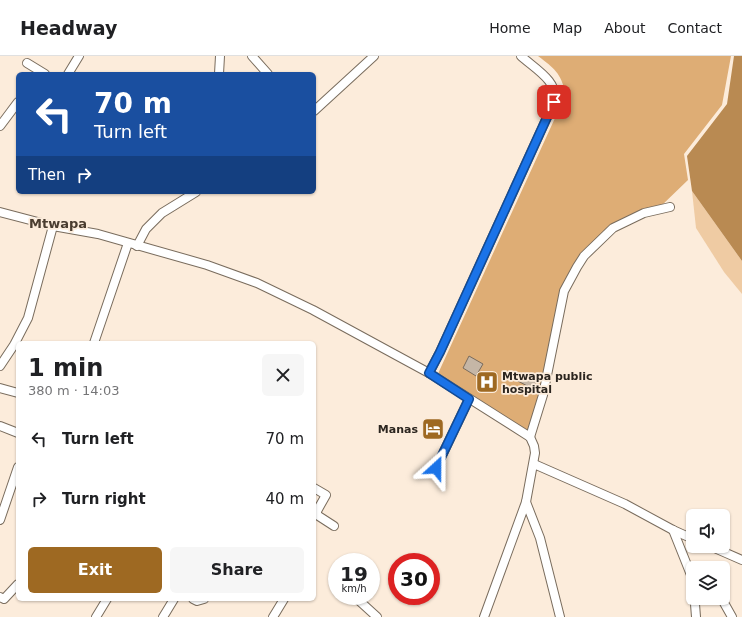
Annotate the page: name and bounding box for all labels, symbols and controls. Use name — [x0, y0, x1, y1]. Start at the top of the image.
text: Headway — [20, 17, 117, 39]
text: Home — [489, 20, 531, 36]
text: Map — [553, 20, 582, 36]
text: About — [604, 20, 646, 36]
text: Contact — [668, 20, 722, 36]
pin — [537, 85, 571, 119]
text: 70 m — [94, 87, 172, 120]
icon: left — [28, 88, 80, 140]
icon: arrive — [543, 91, 565, 113]
text: Turn left — [94, 121, 167, 142]
icon: right — [73, 164, 95, 186]
text: Then — [28, 166, 65, 184]
district label: Mtwapa — [29, 216, 87, 231]
text: 1 min — [28, 354, 103, 382]
button: close — [262, 354, 304, 396]
hospital icon: Mtwapa public hospital — [474, 369, 500, 395]
place label: Mtwapa public hospital — [502, 370, 593, 396]
text: 380 m · 14:03 — [28, 383, 119, 398]
hotel icon: Manas — [420, 416, 446, 442]
place label: Manas — [378, 423, 418, 436]
icon: left — [28, 428, 50, 450]
text: Turn left — [62, 430, 134, 448]
text: 70 m — [266, 430, 304, 448]
position arrow — [415, 447, 457, 489]
icon: right — [28, 488, 50, 510]
text: Turn right — [62, 490, 146, 508]
text: 40 m — [266, 490, 304, 508]
map controls — [686, 509, 730, 605]
button: sound — [686, 509, 730, 553]
button: Exit — [28, 547, 162, 593]
button: Share — [170, 547, 304, 593]
speed limit sign: 30 — [388, 553, 440, 605]
button: layers — [686, 561, 730, 605]
text: 19 — [340, 562, 368, 586]
text: km/h — [341, 583, 367, 594]

